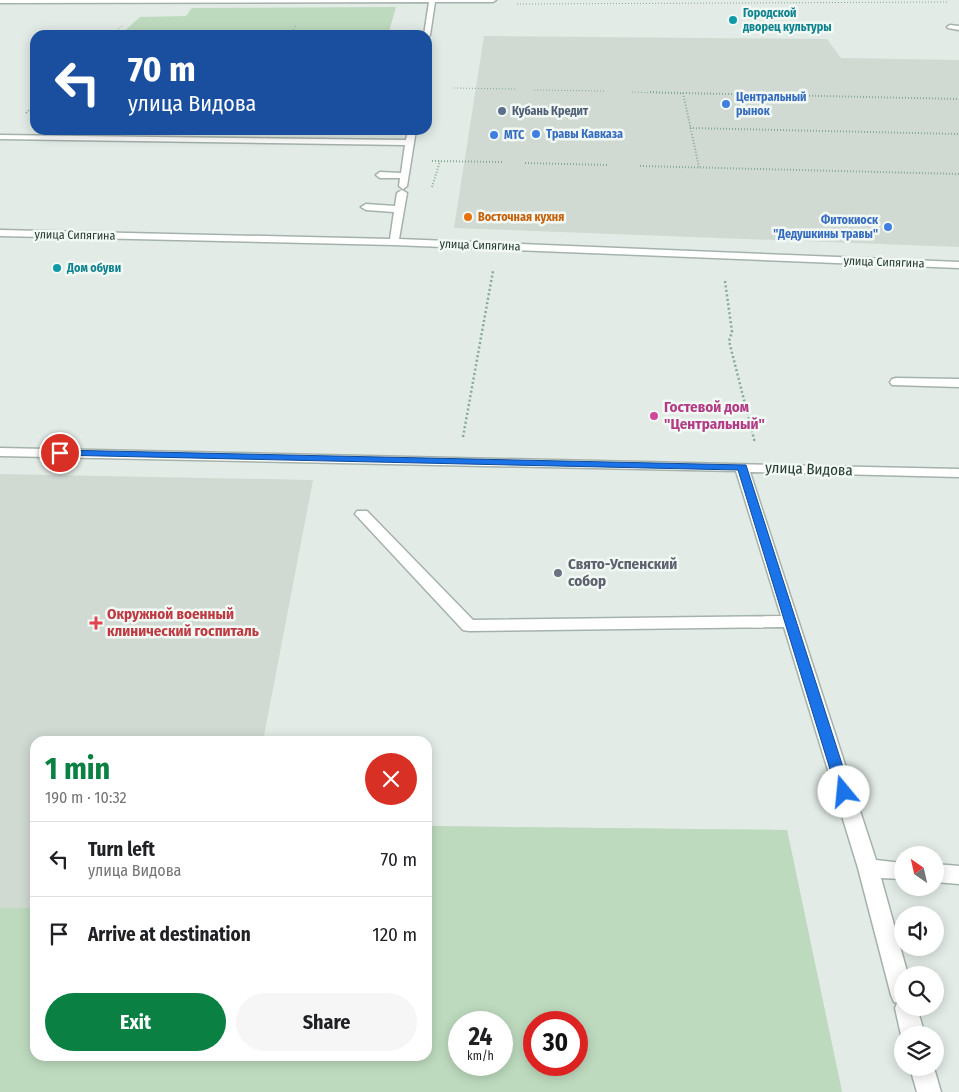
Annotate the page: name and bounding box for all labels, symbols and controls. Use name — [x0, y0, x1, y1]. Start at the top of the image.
place label: Городской дворец культуры — [742, 6, 832, 34]
marker: Городской дворец культуры — [727, 14, 739, 26]
text: 70 m — [128, 48, 196, 90]
icon: left — [45, 50, 110, 115]
text: улица Видова — [128, 90, 256, 117]
place label: Центральный рынок — [736, 90, 807, 118]
marker: Центральный рынок — [720, 98, 732, 110]
place label: Кубань Кредит — [512, 104, 589, 118]
marker: Кубань Кредит — [496, 105, 508, 117]
place label: Травы Кавказа — [546, 127, 623, 141]
place label: МТС — [504, 128, 525, 142]
marker: Травы Кавказа — [530, 128, 542, 140]
marker: МТС — [488, 129, 500, 141]
place label: Восточная кухня — [478, 210, 564, 224]
marker: Восточная кухня — [462, 211, 474, 223]
place label: Фитокиоск "Дедушкины травы" — [773, 213, 879, 241]
marker: Фитокиоск "Дедушкины травы" — [882, 221, 894, 233]
street label: улица Сипягина — [34, 227, 116, 243]
street label: улица Сипягина — [439, 237, 521, 253]
street label: улица Сипягина — [843, 254, 925, 270]
place label: Дом обуви — [66, 261, 121, 275]
marker: Дом обуви — [51, 262, 63, 274]
place label: Гостевой дом "Центральный" — [664, 398, 765, 433]
marker: Гостевой дом "Центральный" — [648, 410, 660, 422]
pin — [39, 432, 81, 474]
icon: arrive — [46, 439, 74, 467]
street label: улица Видова — [765, 458, 853, 480]
place label: Свято-Успенский собор — [568, 555, 677, 590]
marker: Свято-Успенский собор — [552, 567, 564, 579]
place label: Окружной военный клинический госпиталь — [107, 605, 259, 640]
marker: Окружной военный клинический госпиталь — [89, 616, 103, 630]
text: 1 min — [45, 751, 110, 787]
button: close — [365, 753, 417, 805]
position arrow — [817, 765, 869, 817]
text: 190 m · 10:32 — [45, 788, 127, 807]
text: Turn left — [88, 838, 155, 861]
icon: left — [45, 845, 73, 873]
north arrow — [894, 846, 944, 896]
map controls — [894, 846, 944, 1076]
text: 70 m — [381, 848, 417, 871]
text: улица Видова — [88, 861, 181, 880]
button: sound — [894, 906, 944, 956]
icon: arrive — [45, 920, 73, 948]
text: Arrive at destination — [88, 923, 251, 946]
text: 120 m — [372, 923, 417, 946]
button: search — [894, 966, 944, 1016]
button: Exit — [45, 993, 226, 1051]
button: Share — [236, 993, 417, 1051]
speed limit sign: 30 — [523, 1011, 588, 1076]
text: 24 — [469, 1022, 492, 1052]
button: layers — [894, 1026, 944, 1076]
text: km/h — [467, 1049, 494, 1063]

